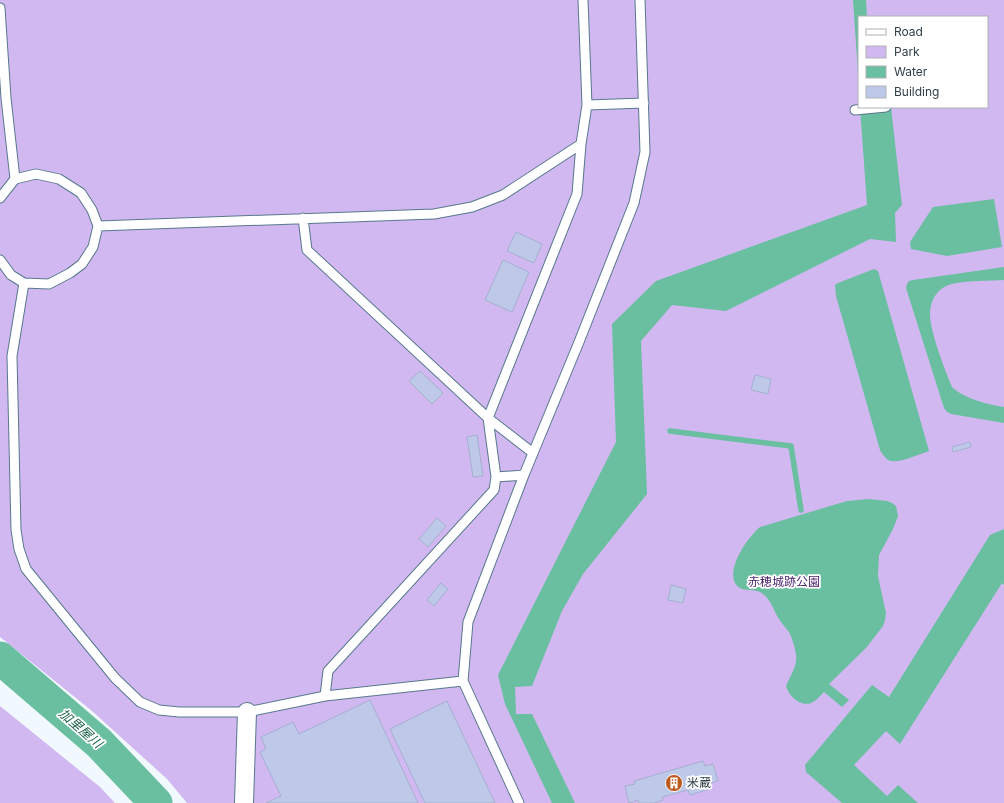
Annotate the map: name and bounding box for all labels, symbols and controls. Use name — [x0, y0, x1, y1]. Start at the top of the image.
legend — [858, 16, 988, 108]
text: Road — [894, 24, 923, 39]
text: Park — [894, 44, 920, 59]
text: Water — [894, 64, 928, 79]
text: Building — [894, 84, 939, 99]
park label: 赤穂城跡公園 — [748, 574, 820, 589]
water label: 加里屋川 — [56, 705, 107, 752]
building icon: 米蔵 — [664, 773, 684, 793]
place label: 米蔵 — [687, 775, 711, 790]

